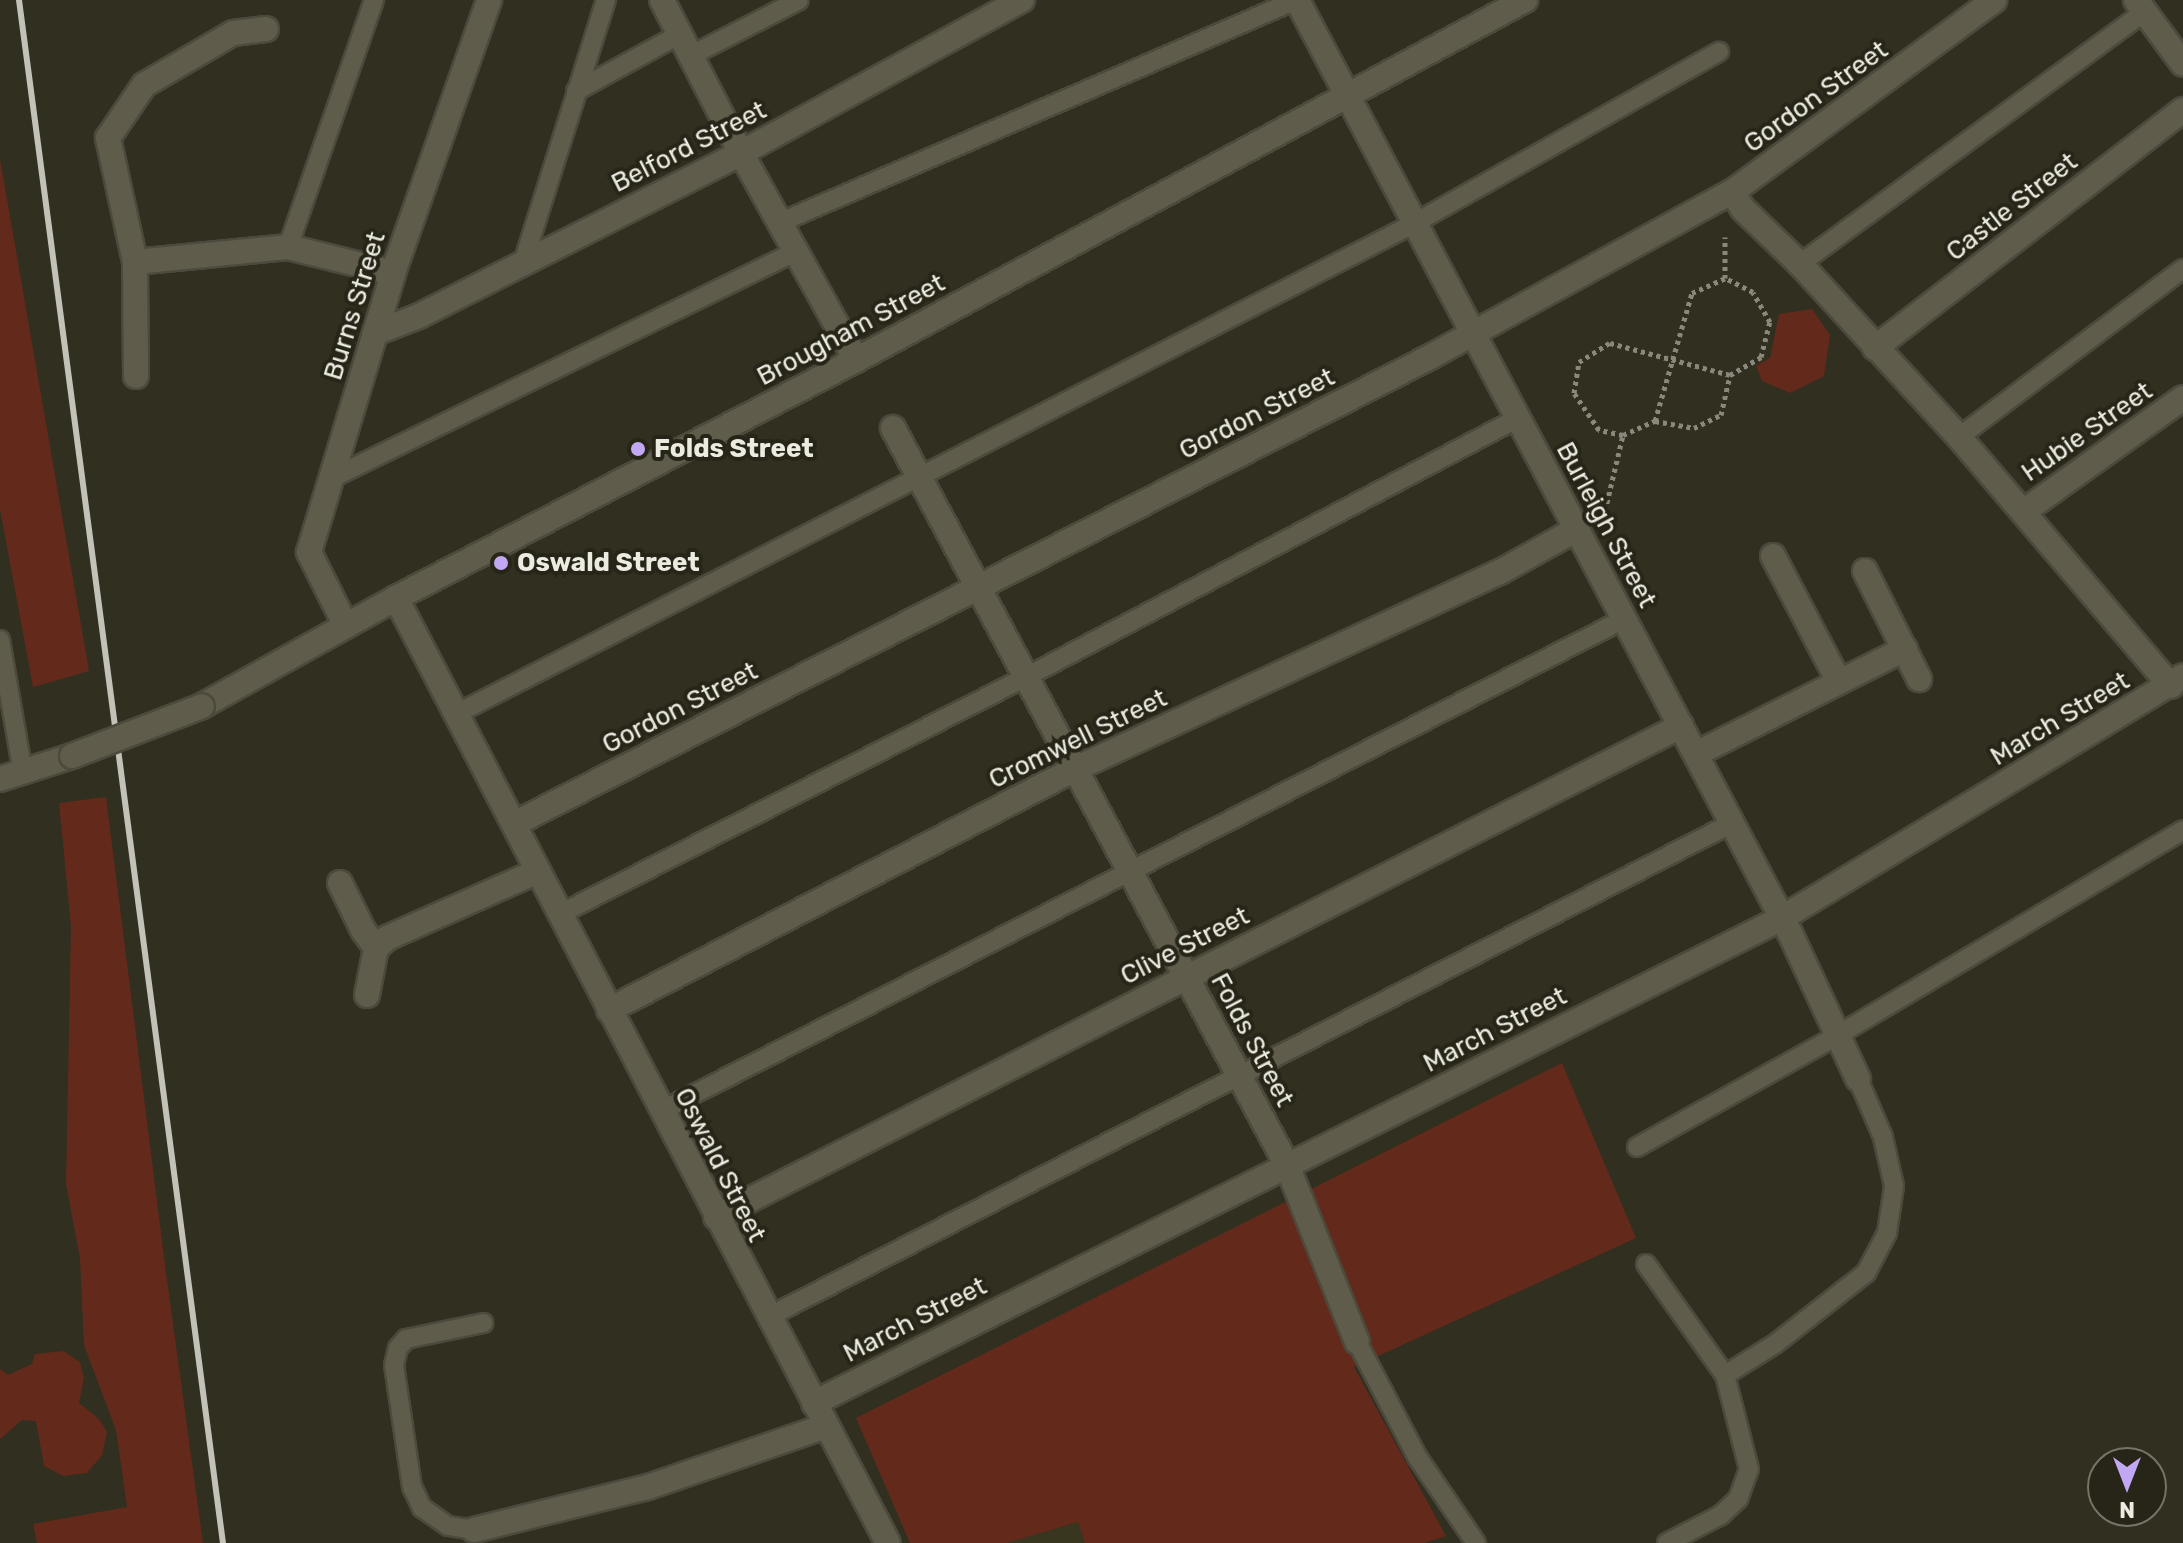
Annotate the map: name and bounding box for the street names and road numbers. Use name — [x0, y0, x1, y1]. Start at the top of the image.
street label: Gordon Street — [1738, 34, 1894, 160]
street label: Belford Street — [606, 95, 772, 199]
street label: Castle Street — [1940, 146, 2084, 268]
street label: Burns Street — [318, 228, 392, 384]
street label: Brougham Street — [752, 267, 950, 393]
street label: Gordon Street — [1174, 362, 1340, 466]
street label: Hubie Street — [2016, 376, 2158, 488]
street label: Burleigh Street — [1549, 437, 1663, 613]
street label: Gordon Street — [597, 656, 763, 760]
street label: March Street — [1985, 665, 2135, 773]
street label: Cromwell Street — [984, 682, 1172, 796]
street label: Clive Street — [1116, 900, 1254, 992]
street label: Folds Street — [1204, 968, 1300, 1112]
street label: March Street — [1418, 981, 1572, 1079]
street label: Oswald Street — [668, 1083, 772, 1247]
street label: March Street — [838, 1271, 992, 1369]

